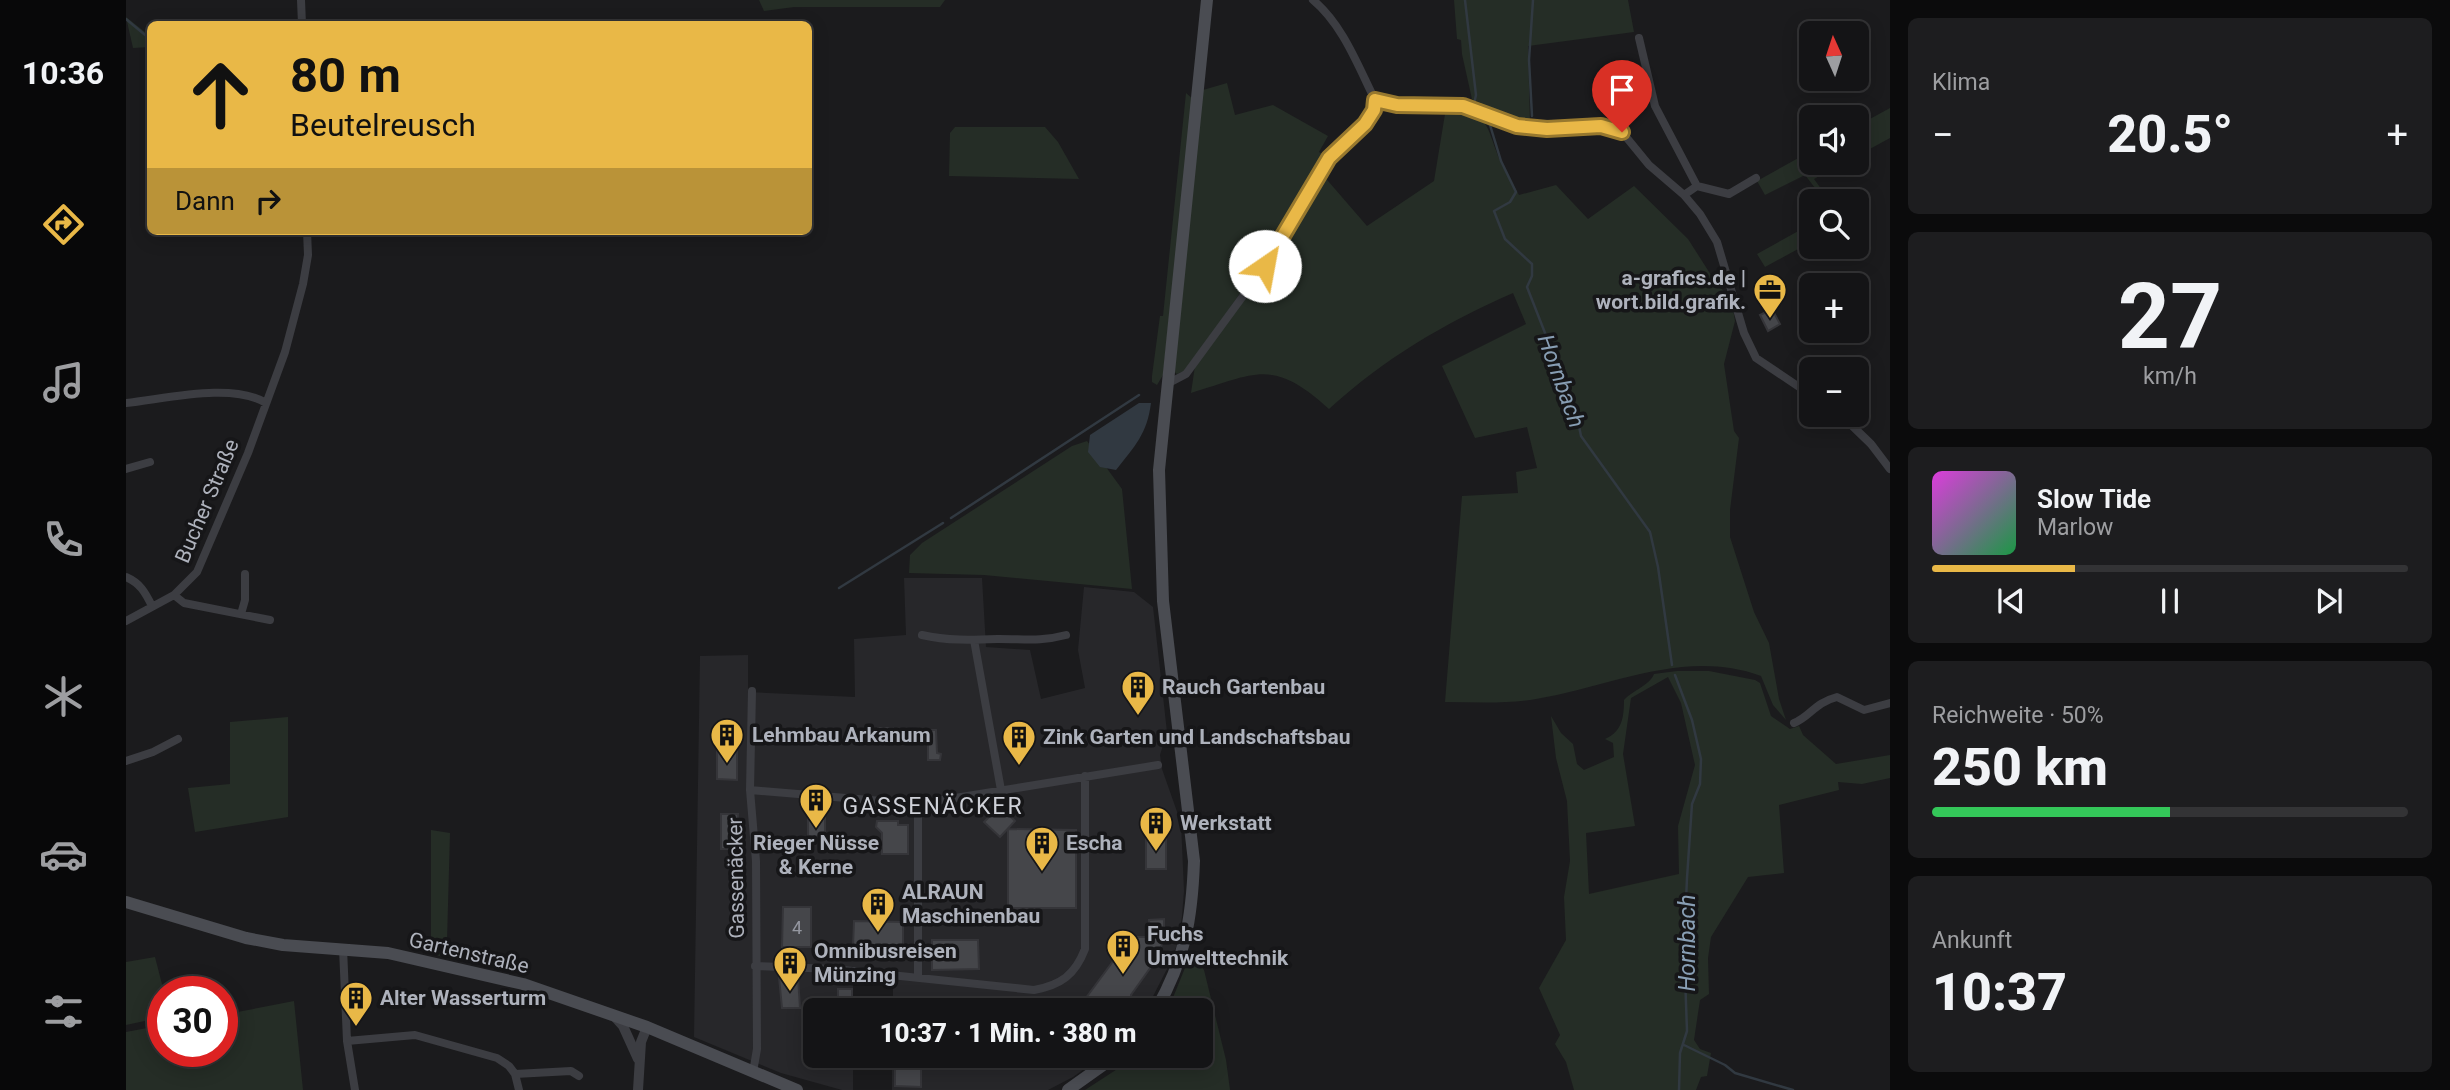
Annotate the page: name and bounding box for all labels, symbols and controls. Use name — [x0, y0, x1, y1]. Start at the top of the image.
north arrow — [1799, 21, 1869, 91]
map controls — [1799, 21, 1869, 427]
text: 80 m — [290, 47, 401, 104]
icon: ahead — [175, 49, 266, 140]
text: 10:36 — [22, 54, 104, 92]
pin — [1592, 60, 1652, 132]
text: Klima — [1932, 69, 1990, 96]
icon: arrive — [1603, 71, 1641, 109]
text: 20.5° — [2107, 104, 2233, 165]
button: sound — [1799, 105, 1869, 175]
text: Beutelreusch — [290, 106, 476, 144]
text: − — [1932, 113, 1954, 157]
text: + — [2386, 113, 2408, 157]
icon: right — [249, 182, 287, 220]
text: Dann — [175, 186, 235, 216]
button: search — [1799, 189, 1869, 259]
icon: directions — [39, 200, 88, 249]
position arrow — [1228, 229, 1302, 303]
text: 27 — [2118, 264, 2222, 370]
place label: a-grafics.de | wort.bild.grafik. — [1596, 266, 1746, 314]
office icon: a-grafics.de | wort.bild.grafik. — [1751, 271, 1789, 320]
button: + — [1799, 273, 1869, 343]
water label: Hornbach — [1532, 331, 1590, 431]
button: − — [1799, 357, 1869, 427]
icon: music — [39, 358, 88, 407]
text: km/h — [2143, 363, 2197, 390]
street label: Bucher Straße — [170, 436, 244, 566]
text: Slow Tide — [2037, 484, 2151, 514]
text: Marlow — [2037, 514, 2113, 541]
icon: phone — [39, 515, 88, 564]
icon: previous — [1992, 582, 2030, 620]
icon: pause — [2151, 582, 2189, 620]
icon: next — [2310, 582, 2348, 620]
building icon: Rauch Gartenbau — [1119, 668, 1157, 717]
icon: climate — [39, 672, 88, 721]
place label: Rauch Gartenbau — [1162, 675, 1325, 699]
text: Reichweite · 50% — [1932, 702, 2104, 729]
building icon: Lehmbau Arkanum — [708, 716, 746, 765]
building icon: Zink Garten und Landschaftsbau — [1000, 718, 1038, 767]
place label: Lehmbau Arkanum — [752, 723, 931, 747]
place label: Zink Garten und Landschaftsbau — [1043, 725, 1350, 749]
text: 250 km — [1932, 737, 2108, 798]
building icon: Rieger Nüsse & Kerne — [797, 781, 835, 830]
district label: GASSENÄCKER — [842, 793, 1024, 820]
building icon: Werkstatt — [1137, 804, 1175, 853]
place label: Werkstatt — [1180, 811, 1272, 835]
street label: Gassenäcker — [723, 817, 749, 939]
building icon: Escha — [1023, 824, 1061, 873]
icon: car — [39, 830, 88, 879]
place label: Rieger Nüsse & Kerne — [753, 831, 879, 879]
place label: Escha — [1066, 831, 1123, 855]
place label: ALRAUN Maschinenbau — [902, 880, 1040, 928]
building icon: ALRAUN Maschinenbau — [859, 885, 897, 934]
water label: Hornbach — [1674, 894, 1701, 992]
house number: 4 — [792, 917, 802, 938]
place label: Fuchs Umwelttechnik — [1147, 922, 1289, 970]
building icon: Fuchs Umwelttechnik — [1104, 927, 1142, 976]
text: Ankunft — [1932, 927, 2012, 954]
street label: Gartenstraße — [407, 928, 531, 978]
place label: Omnibusreisen Münzing — [814, 939, 957, 987]
building icon: Omnibusreisen Münzing — [771, 944, 809, 993]
text: 10:37 — [1932, 962, 2067, 1023]
speed limit sign: 30 — [147, 976, 238, 1067]
building icon: Alter Wasserturm — [337, 979, 375, 1028]
place label: Alter Wasserturm — [380, 986, 546, 1010]
icon: filters — [39, 987, 88, 1036]
text: 10:37 · 1 Min. · 380 m — [879, 1018, 1137, 1048]

